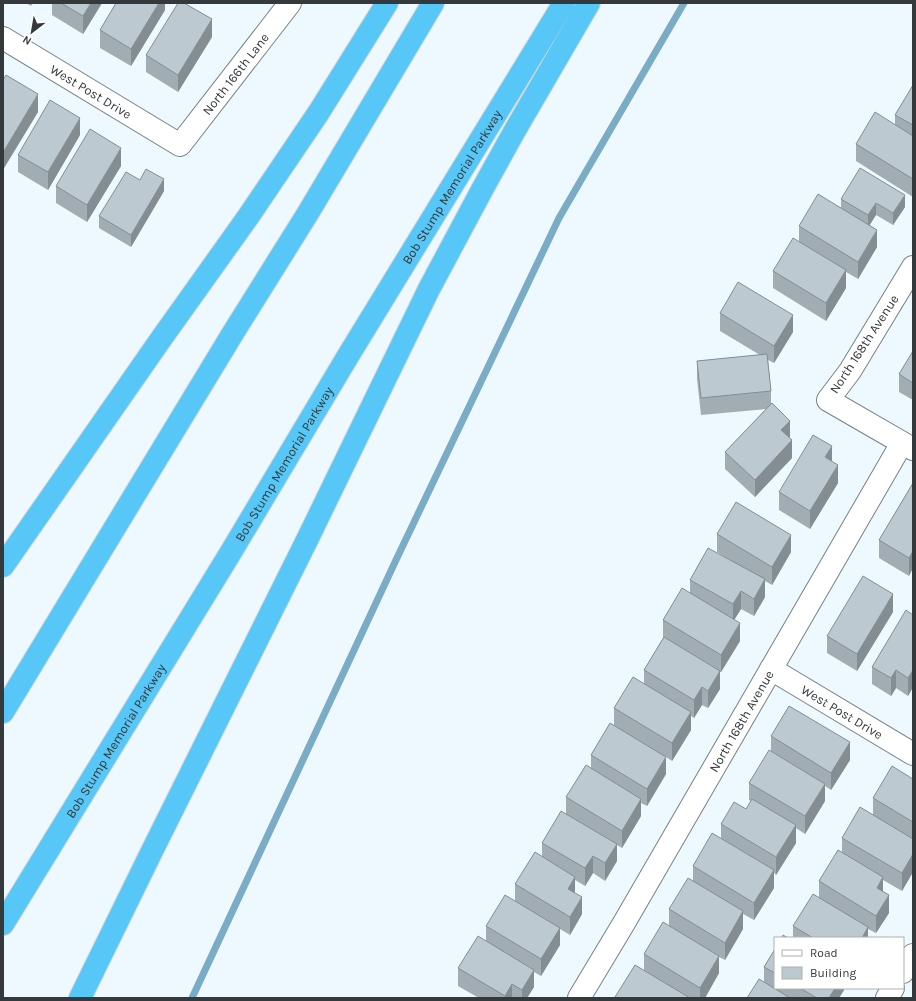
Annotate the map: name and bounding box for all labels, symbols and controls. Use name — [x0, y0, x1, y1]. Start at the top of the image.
north arrow — [12, 12, 52, 52]
street label: North 166th Lane — [199, 30, 272, 118]
text: N — [20, 33, 34, 48]
street label: West Post Drive — [48, 61, 135, 122]
street label: Bob Stump Memorial Parkway — [399, 107, 504, 267]
street label: North 168th Avenue — [826, 291, 902, 396]
street label: Bob Stump Memorial Parkway — [232, 384, 336, 544]
street label: Bob Stump Memorial Parkway — [62, 661, 168, 821]
street label: North 168th Avenue — [706, 667, 777, 774]
street label: West Post Drive — [799, 681, 886, 742]
legend — [774, 937, 904, 989]
text: Road — [810, 946, 838, 960]
text: Building — [810, 966, 857, 980]

